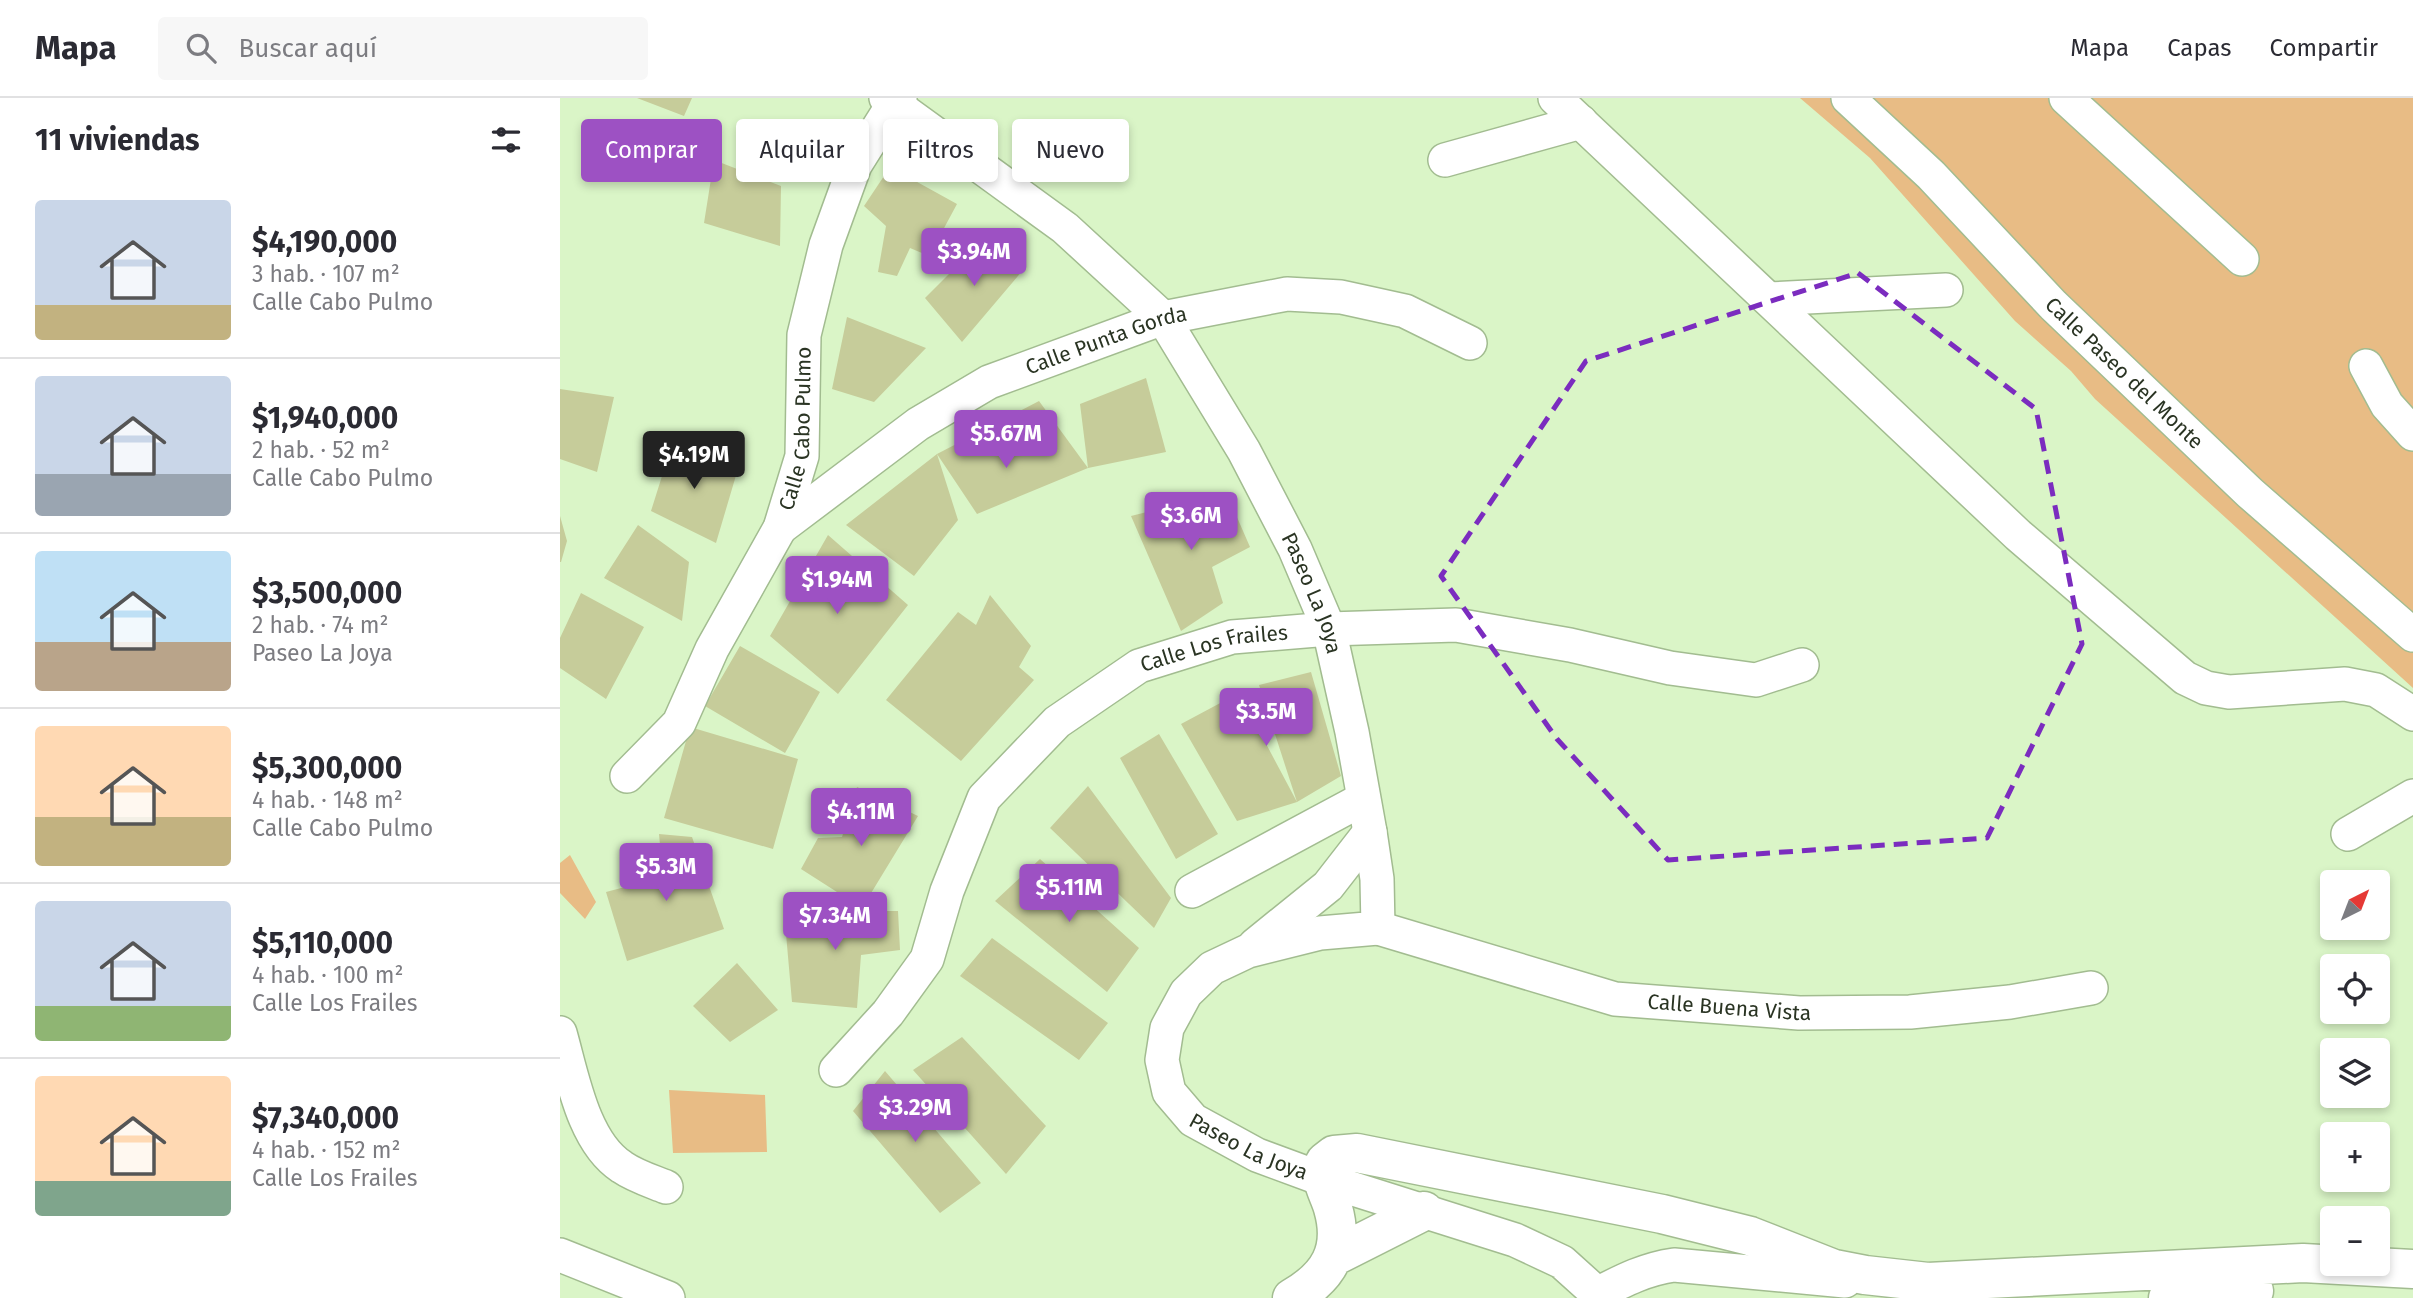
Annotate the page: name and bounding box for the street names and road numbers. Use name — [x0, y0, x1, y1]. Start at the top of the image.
street label: Calle Paseo del Monte — [2039, 292, 2209, 454]
street label: Calle Punta Gorda — [1022, 301, 1189, 380]
street label: Calle Cabo Pulmo — [773, 346, 817, 514]
street label: Paseo La Joya — [1276, 528, 1347, 656]
street label: Calle Los Frailes — [1137, 619, 1289, 678]
street label: Calle Buena Vista — [1646, 989, 1811, 1026]
street label: Paseo La Joya — [1185, 1107, 1311, 1186]

